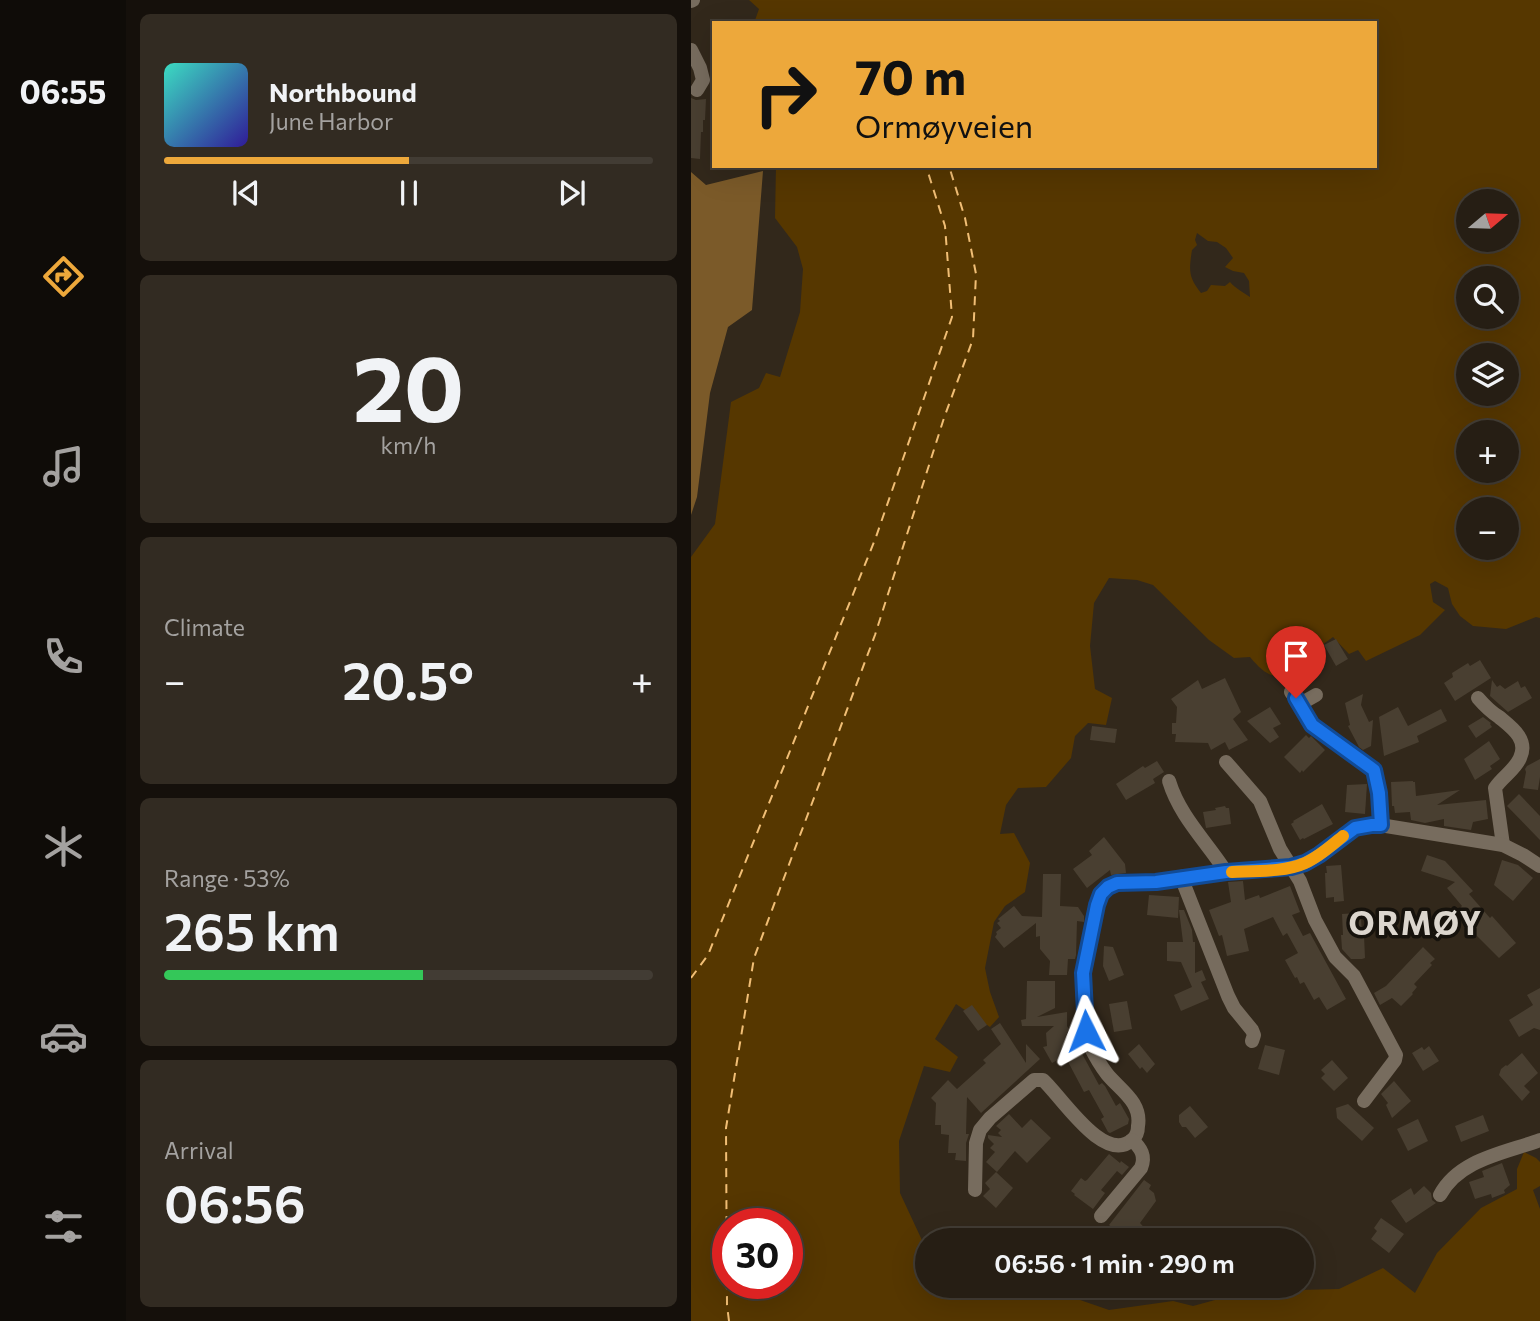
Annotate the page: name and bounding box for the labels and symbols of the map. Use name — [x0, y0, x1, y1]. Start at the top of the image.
north arrow — [1456, 189, 1519, 252]
pin — [1266, 626, 1326, 698]
district label: ORMØY — [1349, 902, 1483, 942]
position arrow — [1049, 994, 1123, 1068]
speed limit sign: 30 — [712, 1208, 803, 1299]

